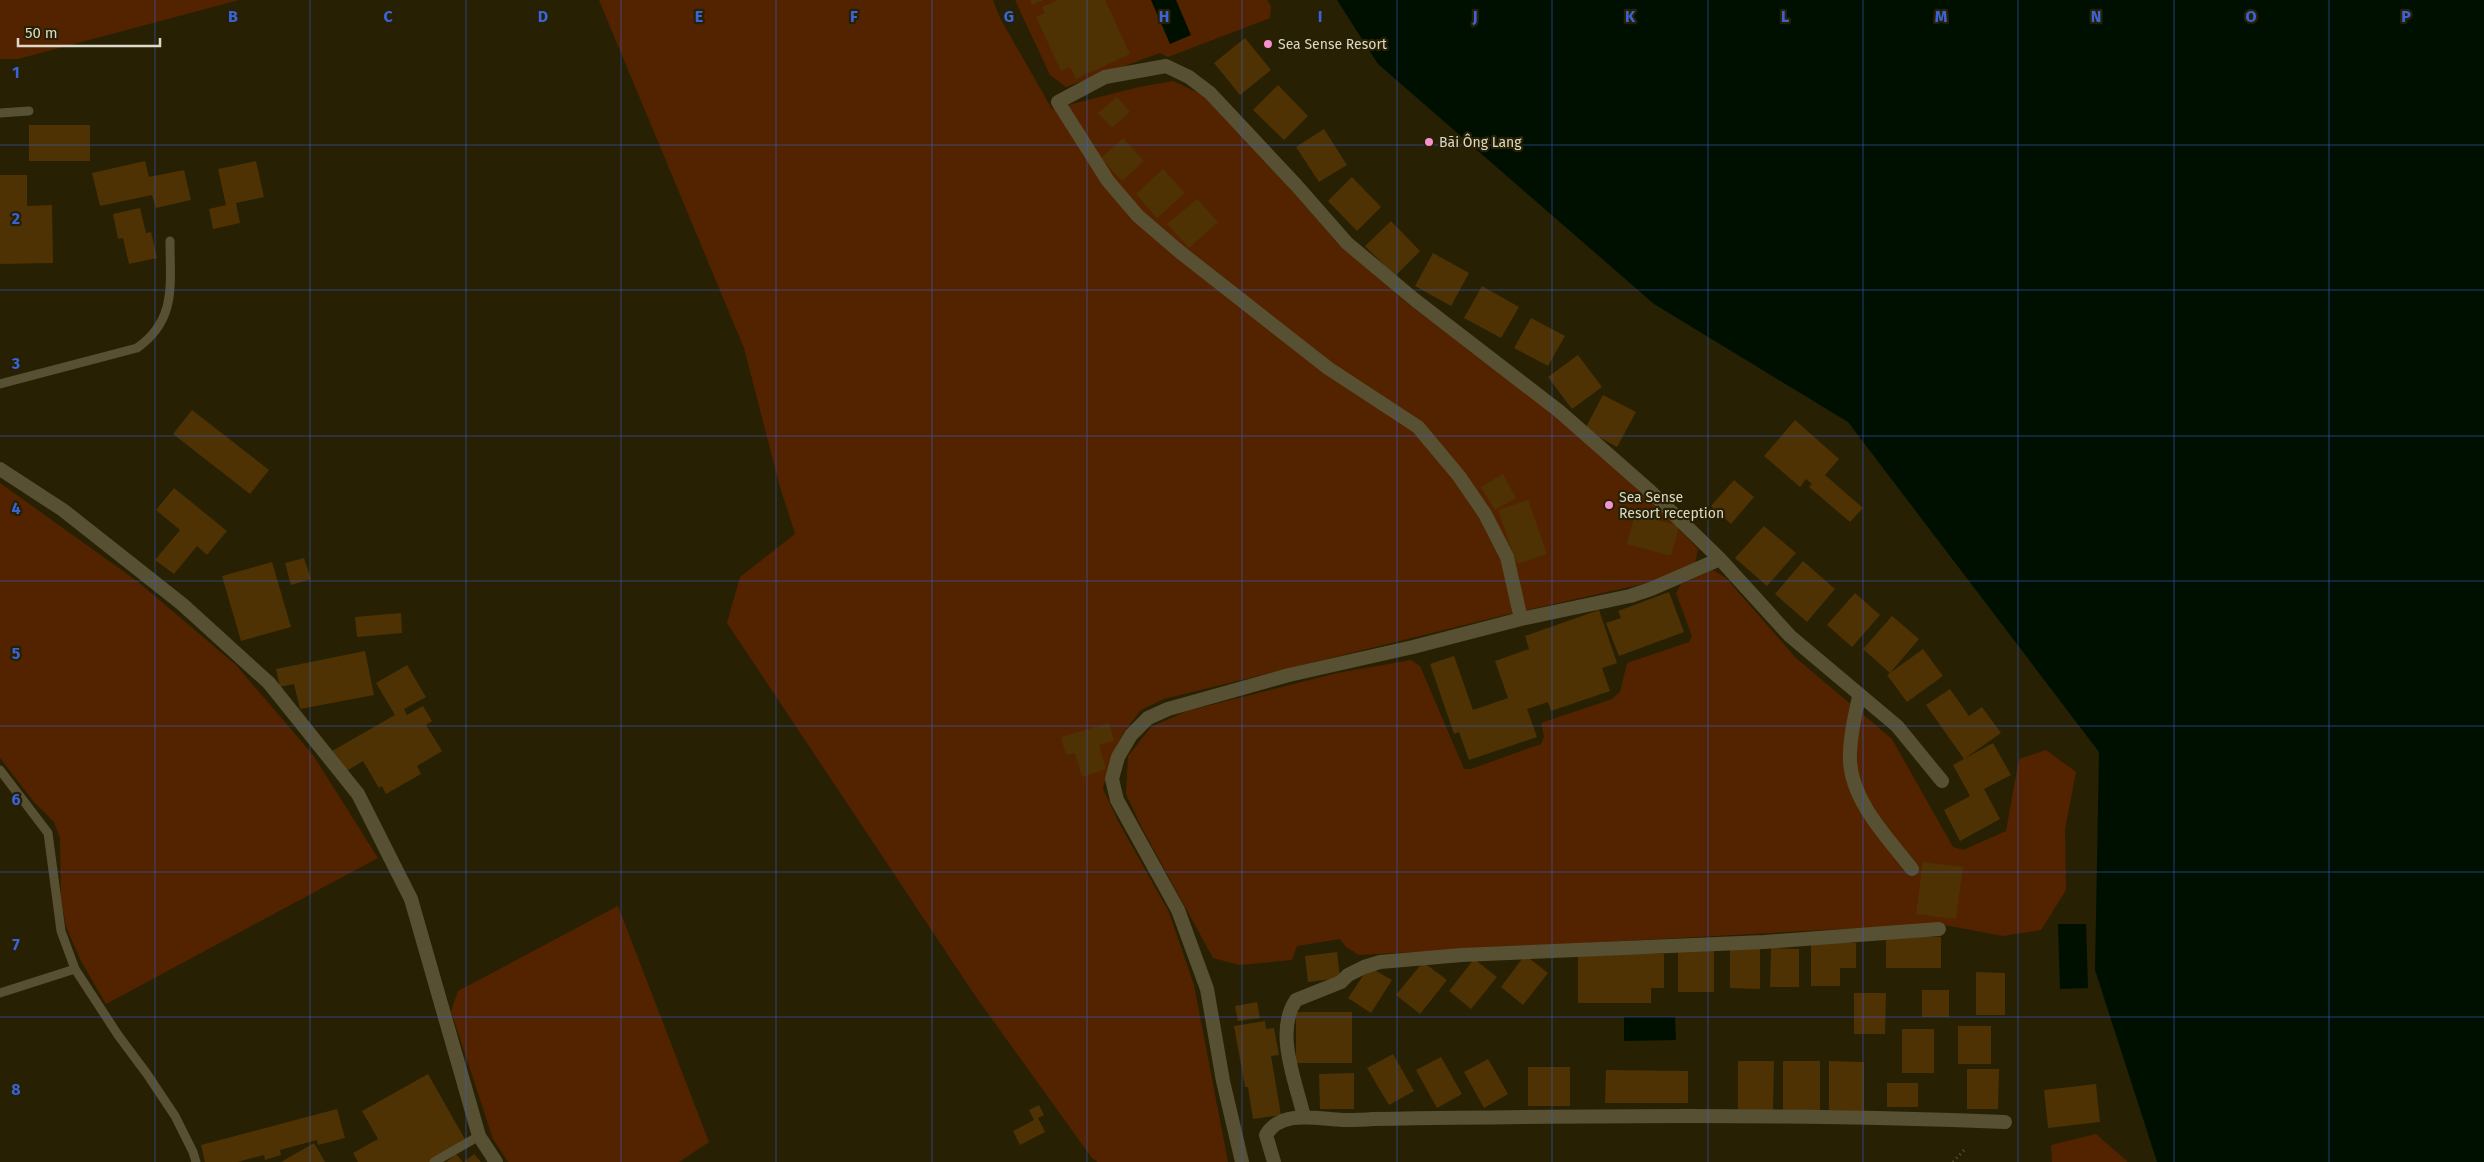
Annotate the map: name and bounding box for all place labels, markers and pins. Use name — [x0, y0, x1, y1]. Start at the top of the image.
place label: Sea Sense Resort — [1278, 36, 1388, 53]
marker: Sea Sense Resort — [1262, 38, 1274, 50]
place label: Bãi Ông Lang — [1439, 133, 1522, 151]
marker: Bãi Ông Lang — [1423, 136, 1435, 148]
place label: Sea Sense Resort reception — [1619, 489, 1724, 522]
marker: Sea Sense Resort reception — [1603, 499, 1615, 511]

